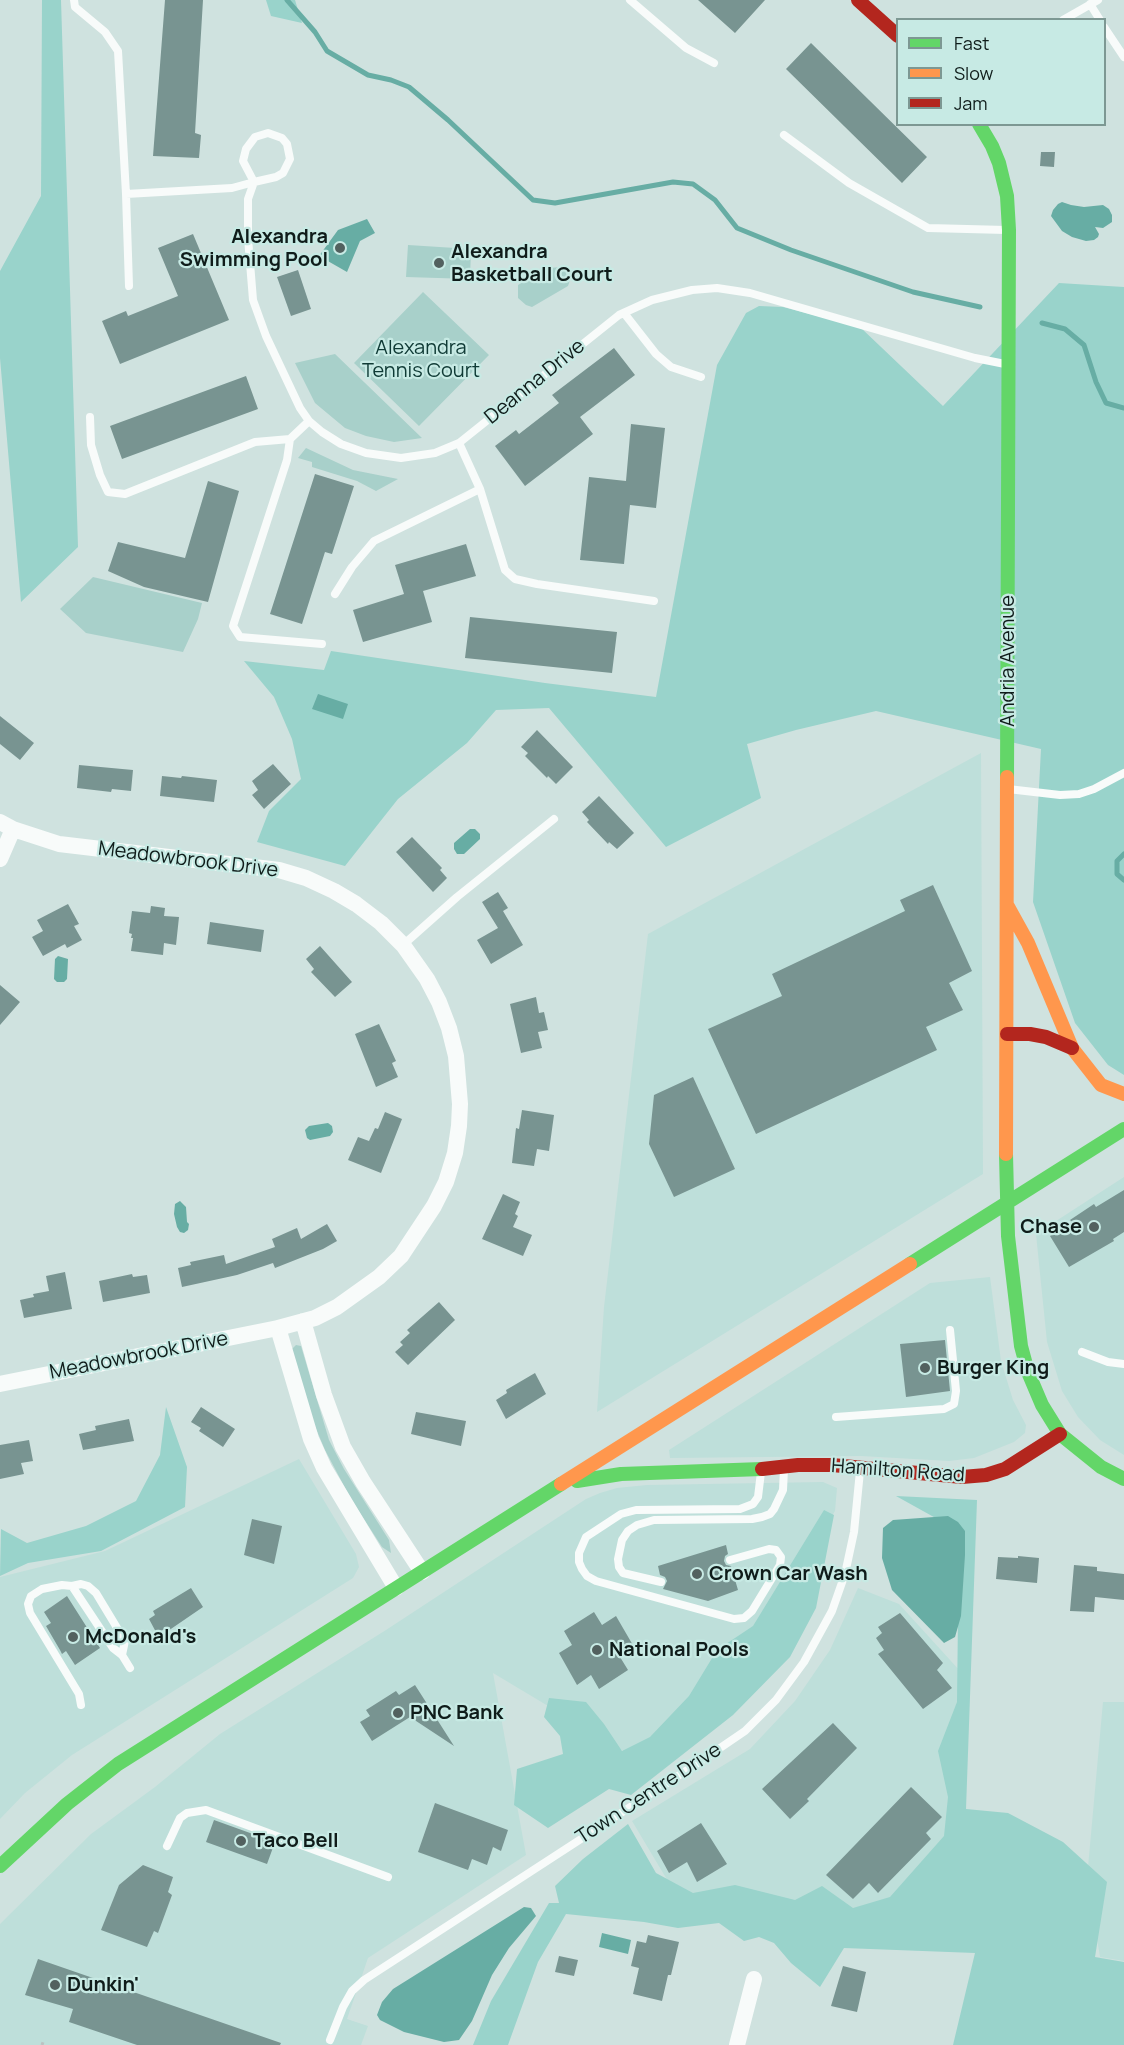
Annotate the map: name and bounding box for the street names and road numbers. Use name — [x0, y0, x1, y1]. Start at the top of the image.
street label: Deanna Drive — [480, 334, 590, 430]
street label: Andria Avenue — [996, 595, 1020, 727]
street label: Meadowbrook Drive — [97, 837, 279, 883]
street label: Meadowbrook Drive — [48, 1327, 230, 1385]
street label: Hamilton Road — [830, 1454, 966, 1488]
street label: Town Centre Drive — [572, 1738, 726, 1850]

